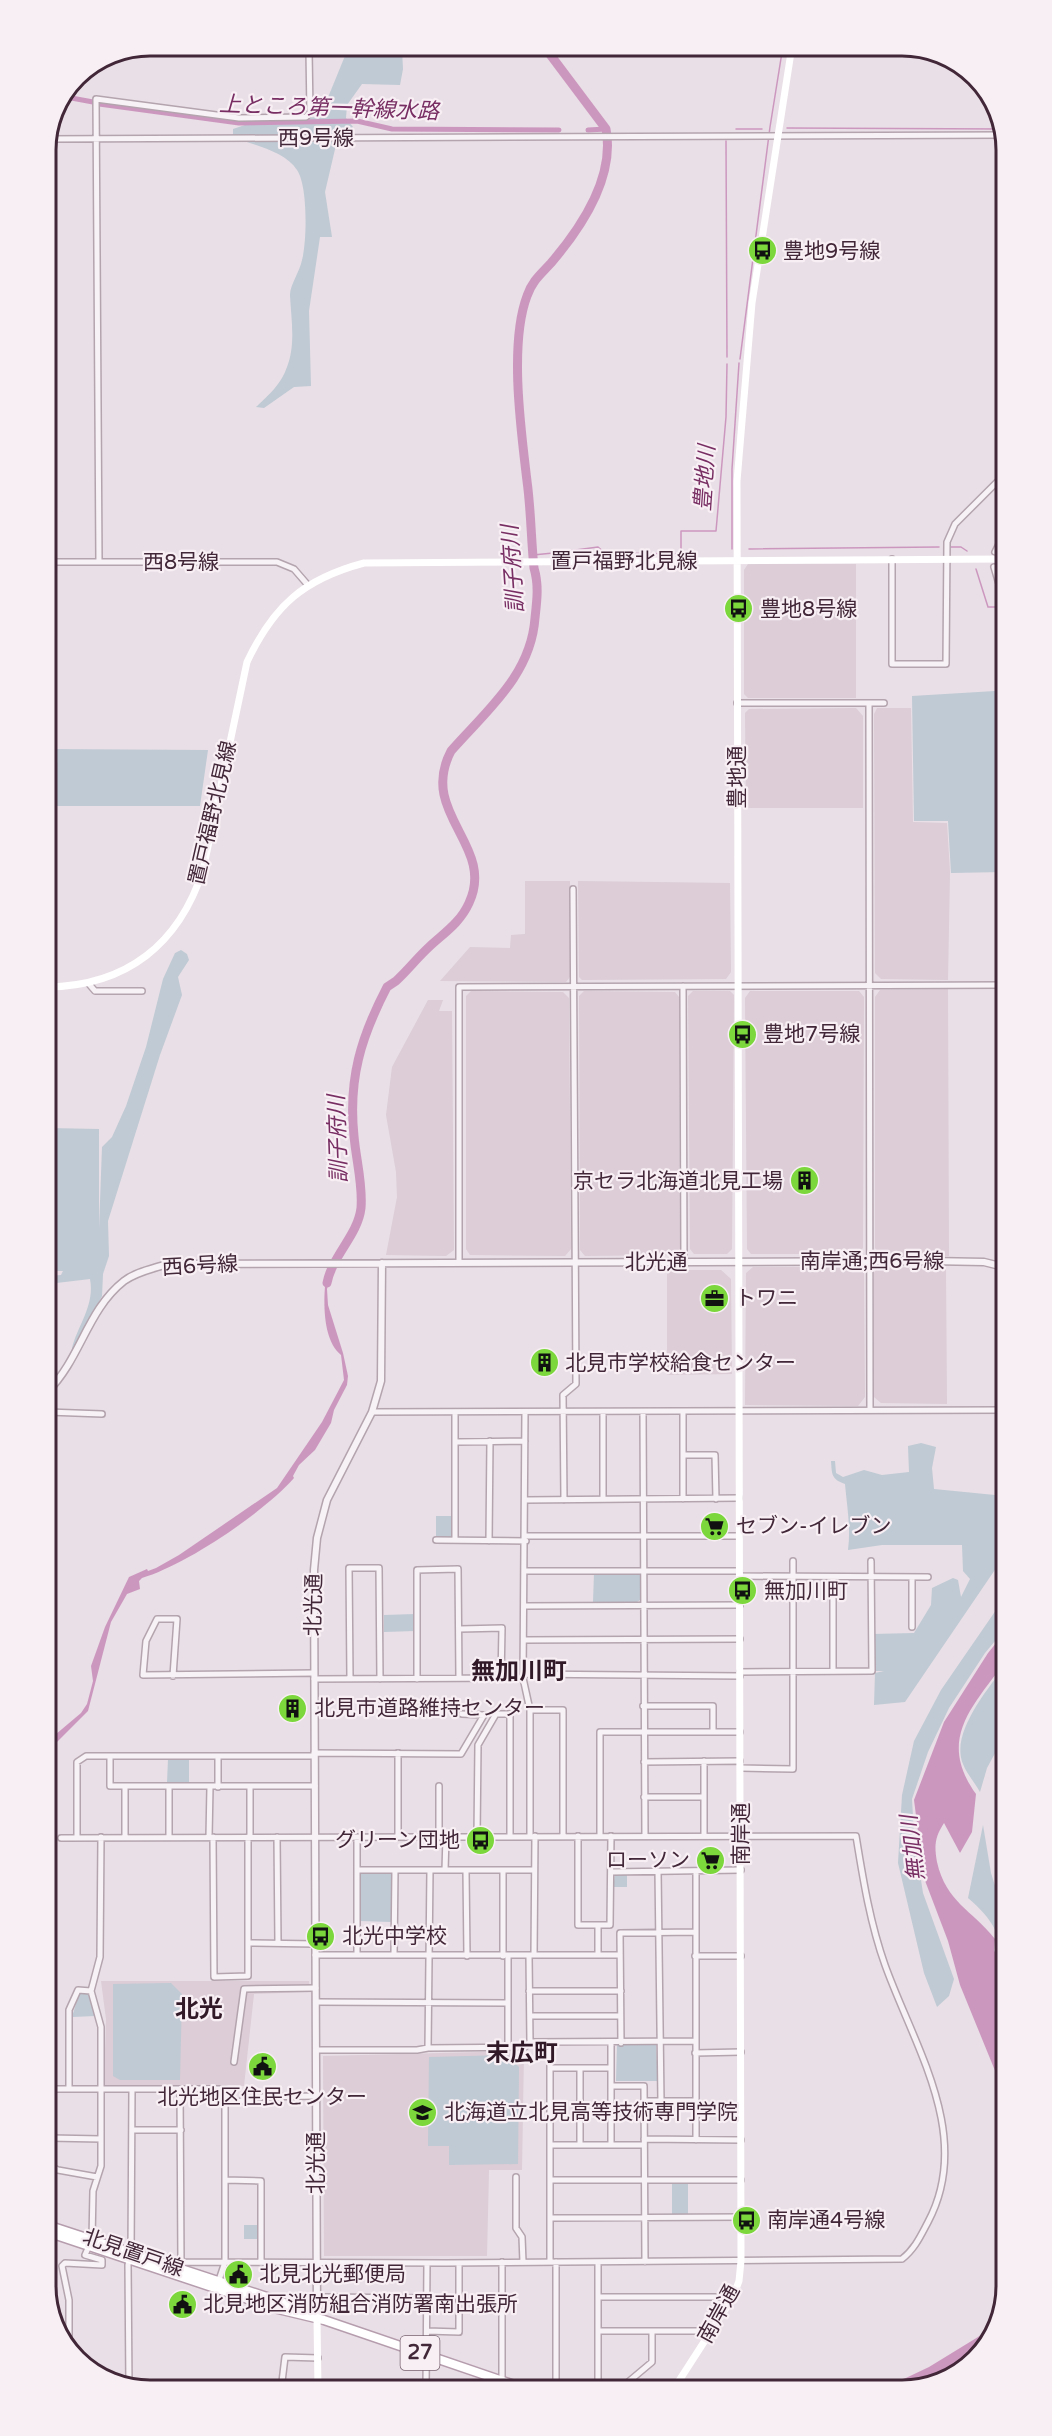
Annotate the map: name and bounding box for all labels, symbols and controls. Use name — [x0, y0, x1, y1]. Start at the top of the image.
water label: 上ところ第一幹線水路 — [219, 91, 441, 125]
street label: 西9号線 — [278, 126, 354, 151]
bus stop icon: 豊地9号線 — [746, 235, 778, 267]
place label: 豊地9号線 — [783, 239, 880, 264]
water label: 豊地川 — [690, 442, 720, 512]
water label: 訓子府川 — [497, 522, 529, 614]
street label: 置戸福野北見線 — [551, 549, 698, 574]
street label: 西8号線 — [143, 550, 219, 575]
bus stop icon: 豊地8号線 — [723, 593, 755, 625]
place label: 豊地8号線 — [760, 597, 857, 622]
street label: 置戸福野北見線 — [184, 739, 242, 887]
street label: 豊地通 — [725, 746, 750, 809]
bus stop icon: 豊地7号線 — [726, 1018, 758, 1050]
place label: 豊地7号線 — [763, 1022, 860, 1047]
water label: 訓子府川 — [323, 1093, 353, 1183]
building icon: 京セラ北海道北見工場 — [788, 1165, 820, 1197]
place label: 京セラ北海道北見工場 — [573, 1169, 783, 1194]
street label: 南岸通;西6号線 — [800, 1249, 944, 1274]
street label: 北光通 — [625, 1250, 688, 1275]
street label: 西6号線 — [161, 1252, 239, 1280]
office icon: トワニ — [698, 1282, 730, 1314]
place label: トワニ — [735, 1286, 798, 1311]
building icon: 北見市学校給食センター — [528, 1347, 560, 1379]
place label: 北見市学校給食センター — [565, 1351, 796, 1376]
supermarket icon: セブン-イレブン — [699, 1510, 731, 1542]
place label: セブン-イレブン — [736, 1514, 892, 1539]
street label: 北光通 — [301, 1573, 327, 1637]
bus stop icon: 無加川町 — [727, 1575, 759, 1607]
place label: 無加川町 — [764, 1579, 848, 1604]
district label: 無加川町 — [471, 1657, 567, 1686]
building icon: 北見市道路維持センター — [277, 1692, 309, 1724]
place label: 北見市道路維持センター — [314, 1696, 545, 1721]
street label: 南岸通 — [729, 1803, 754, 1866]
water label: 無加川 — [896, 1812, 930, 1882]
bus stop icon: グリーン団地 — [465, 1824, 497, 1856]
place label: グリーン団地 — [335, 1828, 460, 1853]
supermarket icon: ローソン — [695, 1844, 727, 1876]
place label: ローソン — [606, 1848, 690, 1873]
bus stop icon: 北光中学校 — [305, 1920, 337, 1952]
place label: 北光中学校 — [342, 1924, 447, 1949]
district label: 北光 — [175, 1995, 223, 2024]
district label: 末広町 — [486, 2039, 558, 2068]
public building icon: 北光地区住民センター — [246, 2050, 278, 2082]
place label: 北光地区住民センター — [157, 2085, 367, 2110]
school or university icon: 北海道立北見高等技術専門学院 — [407, 2096, 439, 2128]
place label: 北海道立北見高等技術専門学院 — [444, 2100, 738, 2125]
street label: 北光通 — [304, 2132, 329, 2195]
bus stop icon: 南岸通4号線 — [730, 2204, 762, 2236]
place label: 南岸通4号線 — [767, 2208, 885, 2233]
street label: 北見置戸線 — [79, 2224, 187, 2282]
public building icon: 北見北光郵便局 — [222, 2258, 254, 2290]
place label: 北見北光郵便局 — [259, 2262, 406, 2287]
street label: 南岸通 — [693, 2280, 745, 2348]
public building icon: 北見地区消防組合消防署南出張所 — [166, 2288, 198, 2320]
place label: 北見地区消防組合消防署南出張所 — [203, 2292, 518, 2317]
road number: 27 — [400, 2336, 440, 2370]

